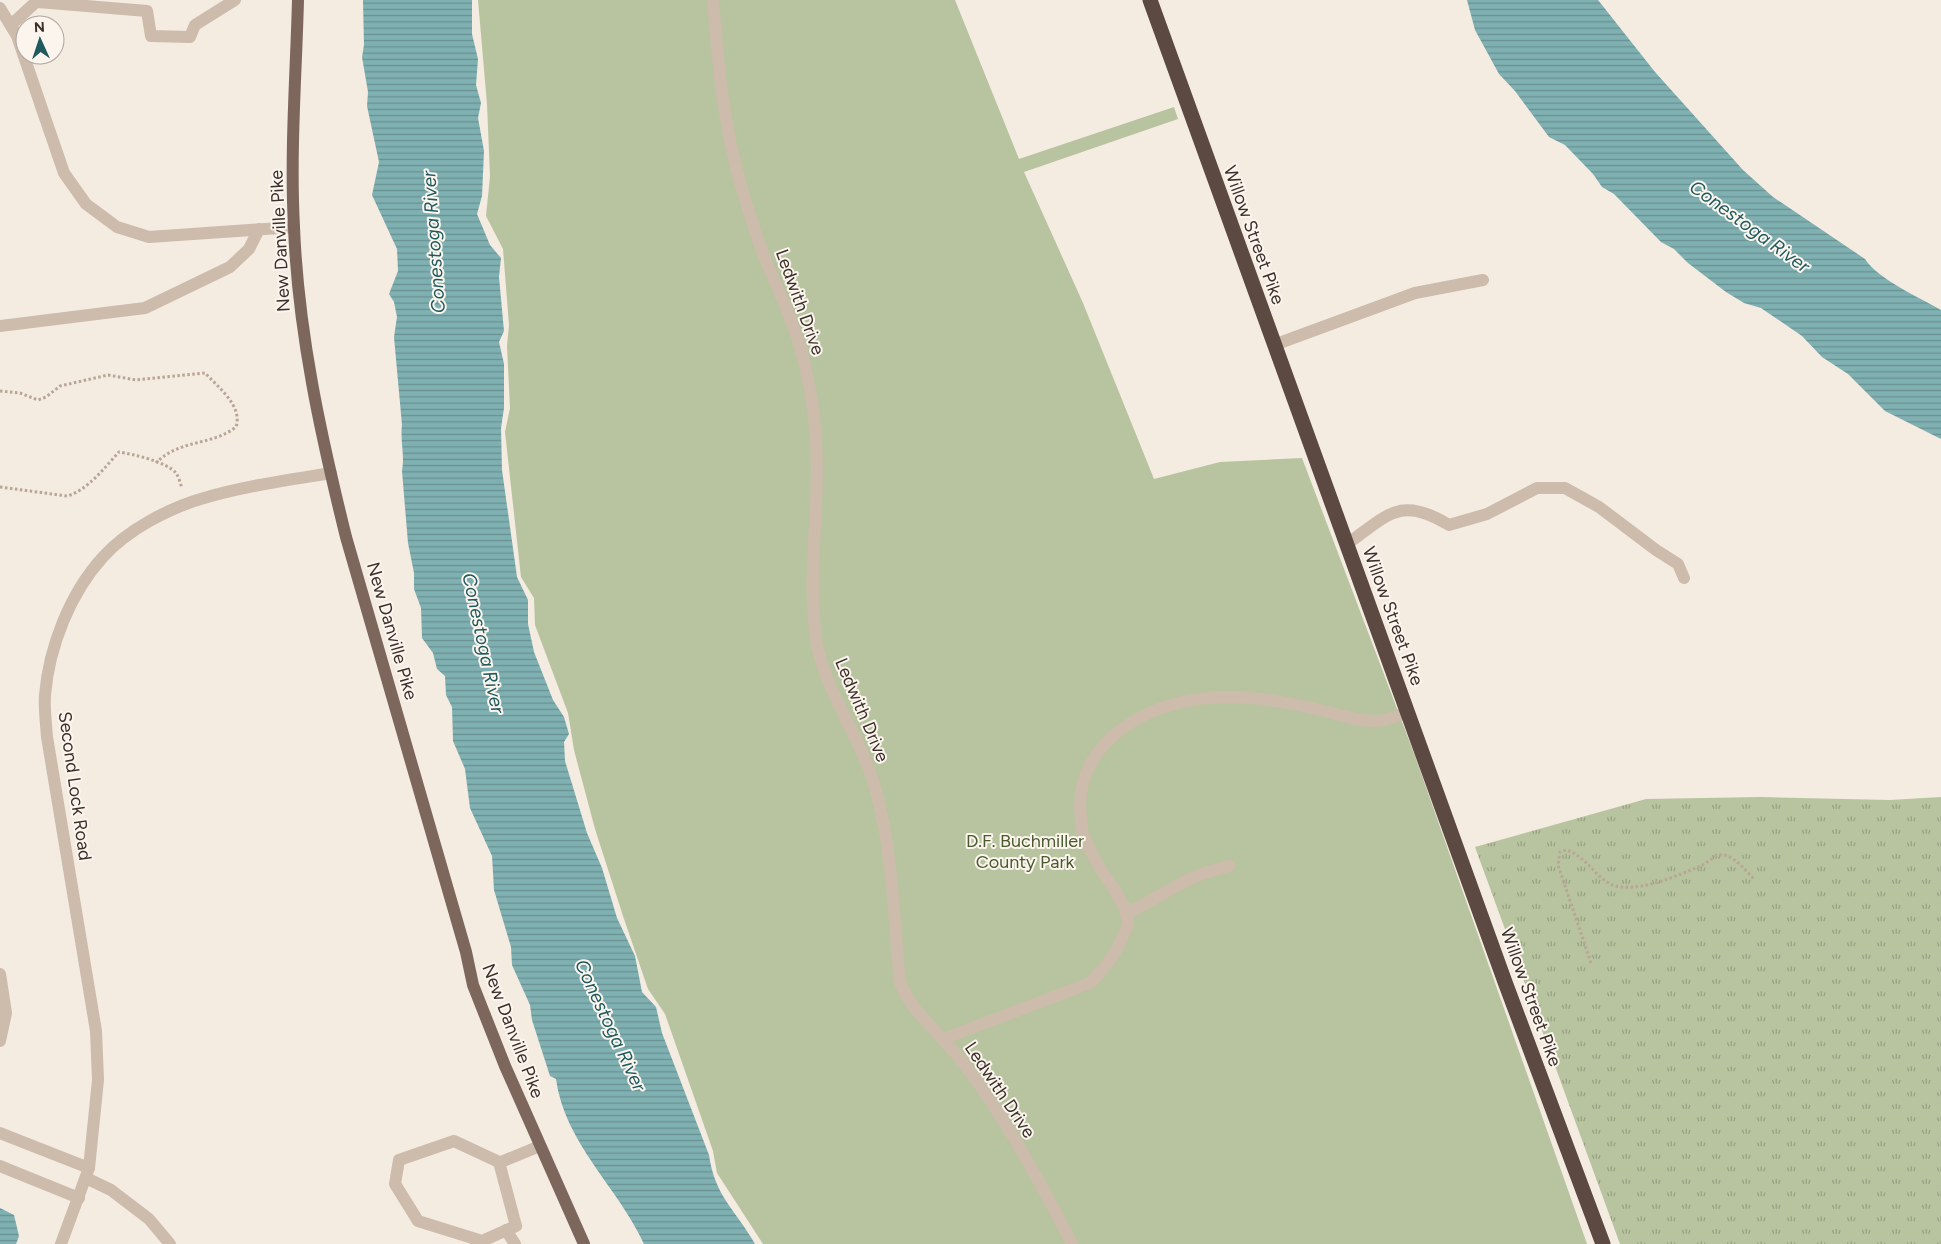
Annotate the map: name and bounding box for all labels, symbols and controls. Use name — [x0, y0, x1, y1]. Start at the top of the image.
north arrow — [15, 15, 65, 65]
text: N — [33, 19, 45, 36]
street label: Willow Street Pike — [1219, 163, 1289, 307]
street label: New Danville Pike — [265, 169, 295, 313]
water label: Conestoga River — [417, 169, 450, 314]
water label: Conestoga River — [1685, 175, 1815, 278]
street label: Ledwith Drive — [771, 246, 829, 358]
street label: Willow Street Pike — [1358, 544, 1428, 688]
street label: New Danville Pike — [362, 560, 422, 703]
water label: Conestoga River — [457, 571, 510, 716]
street label: Ledwith Drive — [830, 655, 894, 766]
street label: Second Lock Road — [54, 710, 96, 862]
park label: D.F. Buchmiller County Park — [966, 830, 1084, 873]
street label: Willow Street Pike — [1496, 925, 1566, 1069]
water label: Conestoga River — [570, 956, 651, 1095]
street label: New Danville Pike — [477, 961, 549, 1101]
street label: Ledwith Drive — [960, 1038, 1040, 1142]

